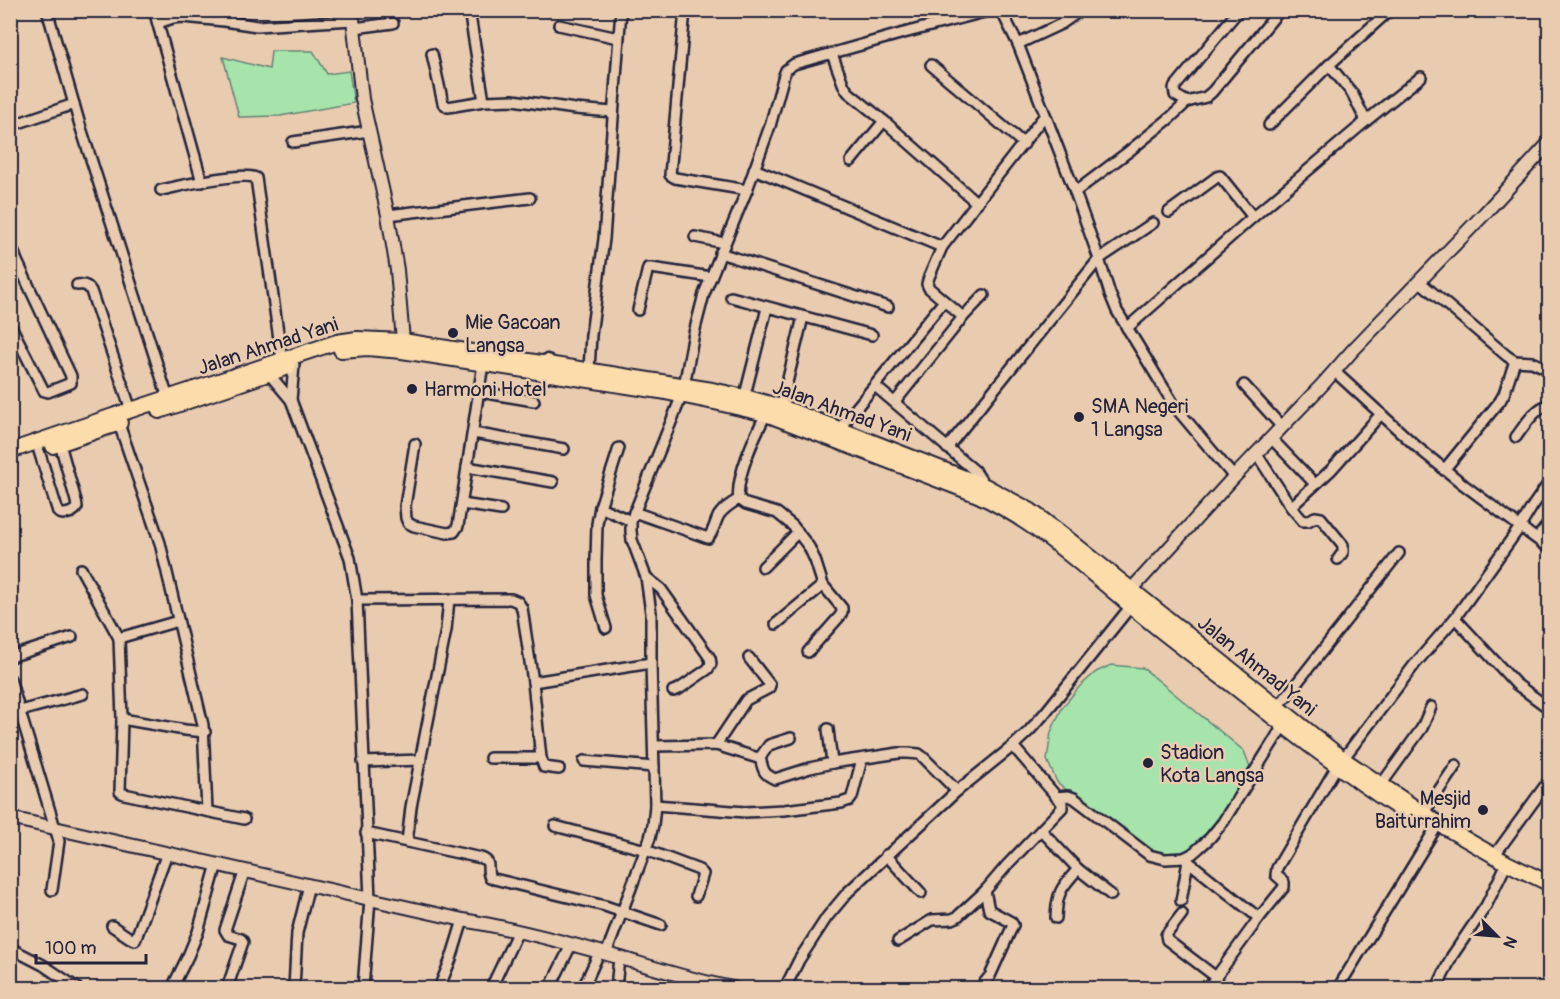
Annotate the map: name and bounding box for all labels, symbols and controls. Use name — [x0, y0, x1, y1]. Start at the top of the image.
place label: Mie Gacoan Langsa — [465, 310, 561, 358]
street label: Jalan Ahmad Yani — [195, 312, 341, 380]
marker: Mie Gacoan Langsa — [446, 326, 460, 340]
street label: Jalan Ahmad Yani — [769, 374, 915, 448]
place label: Harmoni Hotel — [424, 377, 547, 402]
marker: Harmoni Hotel — [405, 382, 419, 396]
place label: SMA Negeri 1 Langsa — [1091, 394, 1188, 442]
marker: SMA Negeri 1 Langsa — [1072, 410, 1086, 424]
street label: Jalan Ahmad Yani — [1192, 610, 1322, 722]
place label: Stadion Kota Langsa — [1160, 740, 1264, 788]
marker: Stadion Kota Langsa — [1141, 756, 1155, 770]
place label: Mesjid Baiturrahim — [1375, 786, 1471, 834]
marker: Mesjid Baiturrahim — [1476, 803, 1490, 817]
north arrow — [1467, 906, 1527, 966]
scale bar — [36, 927, 146, 965]
text: N — [1498, 933, 1521, 951]
text: 100 m — [45, 937, 97, 960]

